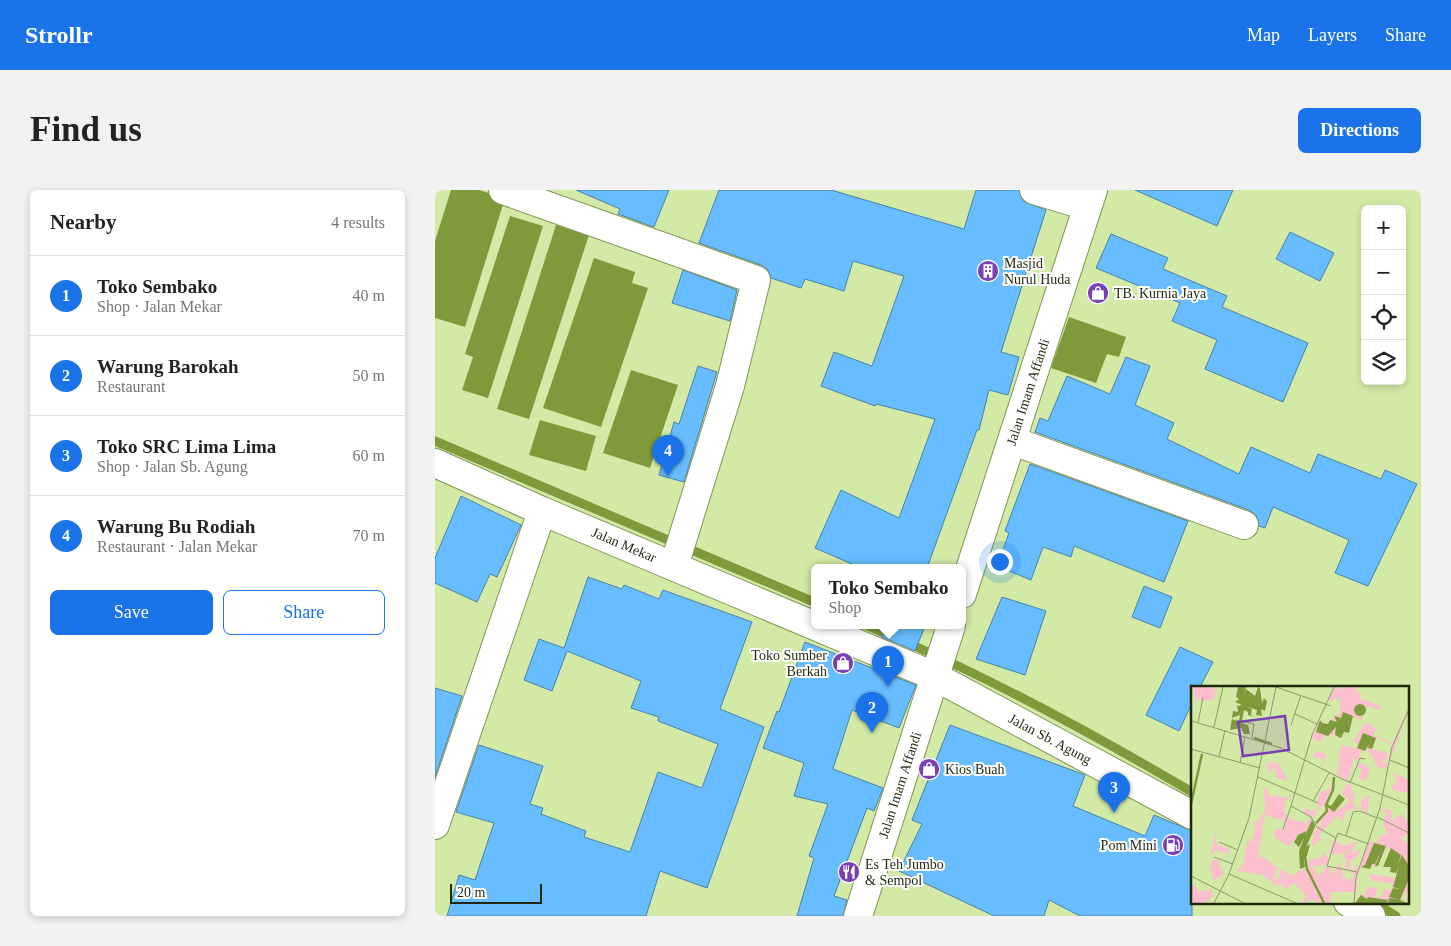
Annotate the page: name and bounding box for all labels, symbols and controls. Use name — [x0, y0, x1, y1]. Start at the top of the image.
text: Strollr — [25, 22, 93, 48]
text: Map — [1247, 25, 1280, 45]
text: Layers — [1308, 25, 1357, 45]
text: Share — [1385, 25, 1426, 45]
button: Directions — [1298, 108, 1421, 153]
text: Find us — [30, 110, 142, 149]
map controls — [1361, 205, 1406, 385]
button: + — [1361, 205, 1406, 250]
text: Nearby — [50, 210, 117, 234]
text: 4 results — [331, 214, 385, 231]
button: − — [1361, 250, 1406, 295]
place label: Masjid Nurul Huda — [1004, 256, 1071, 287]
building icon: Masjid Nurul Huda — [976, 259, 1000, 283]
text: Toko Sembako — [97, 276, 217, 297]
shop icon: TB. Kurnia Jaya — [1086, 281, 1110, 305]
place label: TB. Kurnia Jaya — [1114, 286, 1207, 301]
text: 1 — [62, 287, 70, 304]
text: 40 m — [353, 287, 385, 304]
button: locate — [1361, 295, 1406, 340]
text: Shop · Jalan Mekar — [97, 298, 222, 315]
street label: Jalan Imam Affandi — [1004, 337, 1052, 447]
button: layers — [1361, 340, 1406, 385]
text: Warung Barokah — [97, 356, 239, 377]
text: 2 — [62, 367, 70, 384]
text: 50 m — [353, 367, 385, 384]
text: Restaurant — [97, 378, 165, 395]
pin: 4 — [652, 435, 684, 476]
text: Toko SRC Lima Lima — [97, 436, 276, 457]
text: 3 — [62, 447, 70, 464]
text: 60 m — [353, 447, 385, 464]
text: Shop · Jalan Sb. Agung — [97, 458, 248, 475]
text: Warung Bu Rodiah — [97, 516, 255, 537]
street label: Jalan Mekar — [589, 525, 659, 565]
text: 4 — [62, 527, 70, 544]
text: 70 m — [353, 527, 385, 544]
text: Restaurant · Jalan Mekar — [97, 538, 257, 555]
your location — [987, 549, 1013, 575]
popup — [811, 564, 966, 629]
text: Toko Sembako — [828, 577, 949, 598]
button: Save — [50, 590, 213, 635]
button: Share — [223, 590, 385, 635]
text: Shop — [828, 599, 861, 616]
pin: 1 — [872, 646, 904, 687]
place label: Toko Sumber Berkah — [751, 648, 827, 679]
shop icon: Toko Sumber Berkah — [831, 651, 855, 675]
inset map — [1191, 686, 1409, 904]
pin: 2 — [856, 692, 888, 733]
street label: Jalan Sb. Agung — [1006, 711, 1094, 767]
street label: Jalan Imam Affandi — [876, 730, 924, 840]
shop icon: Kios Buah — [917, 757, 941, 781]
place label: Kios Buah — [945, 762, 1005, 777]
pin: 3 — [1098, 772, 1130, 813]
fuel station icon: Pom Mini — [1161, 833, 1185, 857]
place label: Pom Mini — [1101, 838, 1157, 853]
place label: Es Teh Jumbo & Sempol — [865, 857, 944, 888]
restaurant icon: Es Teh Jumbo & Sempol — [837, 860, 861, 884]
scale bar — [450, 881, 543, 904]
text: 20 m — [457, 885, 485, 900]

